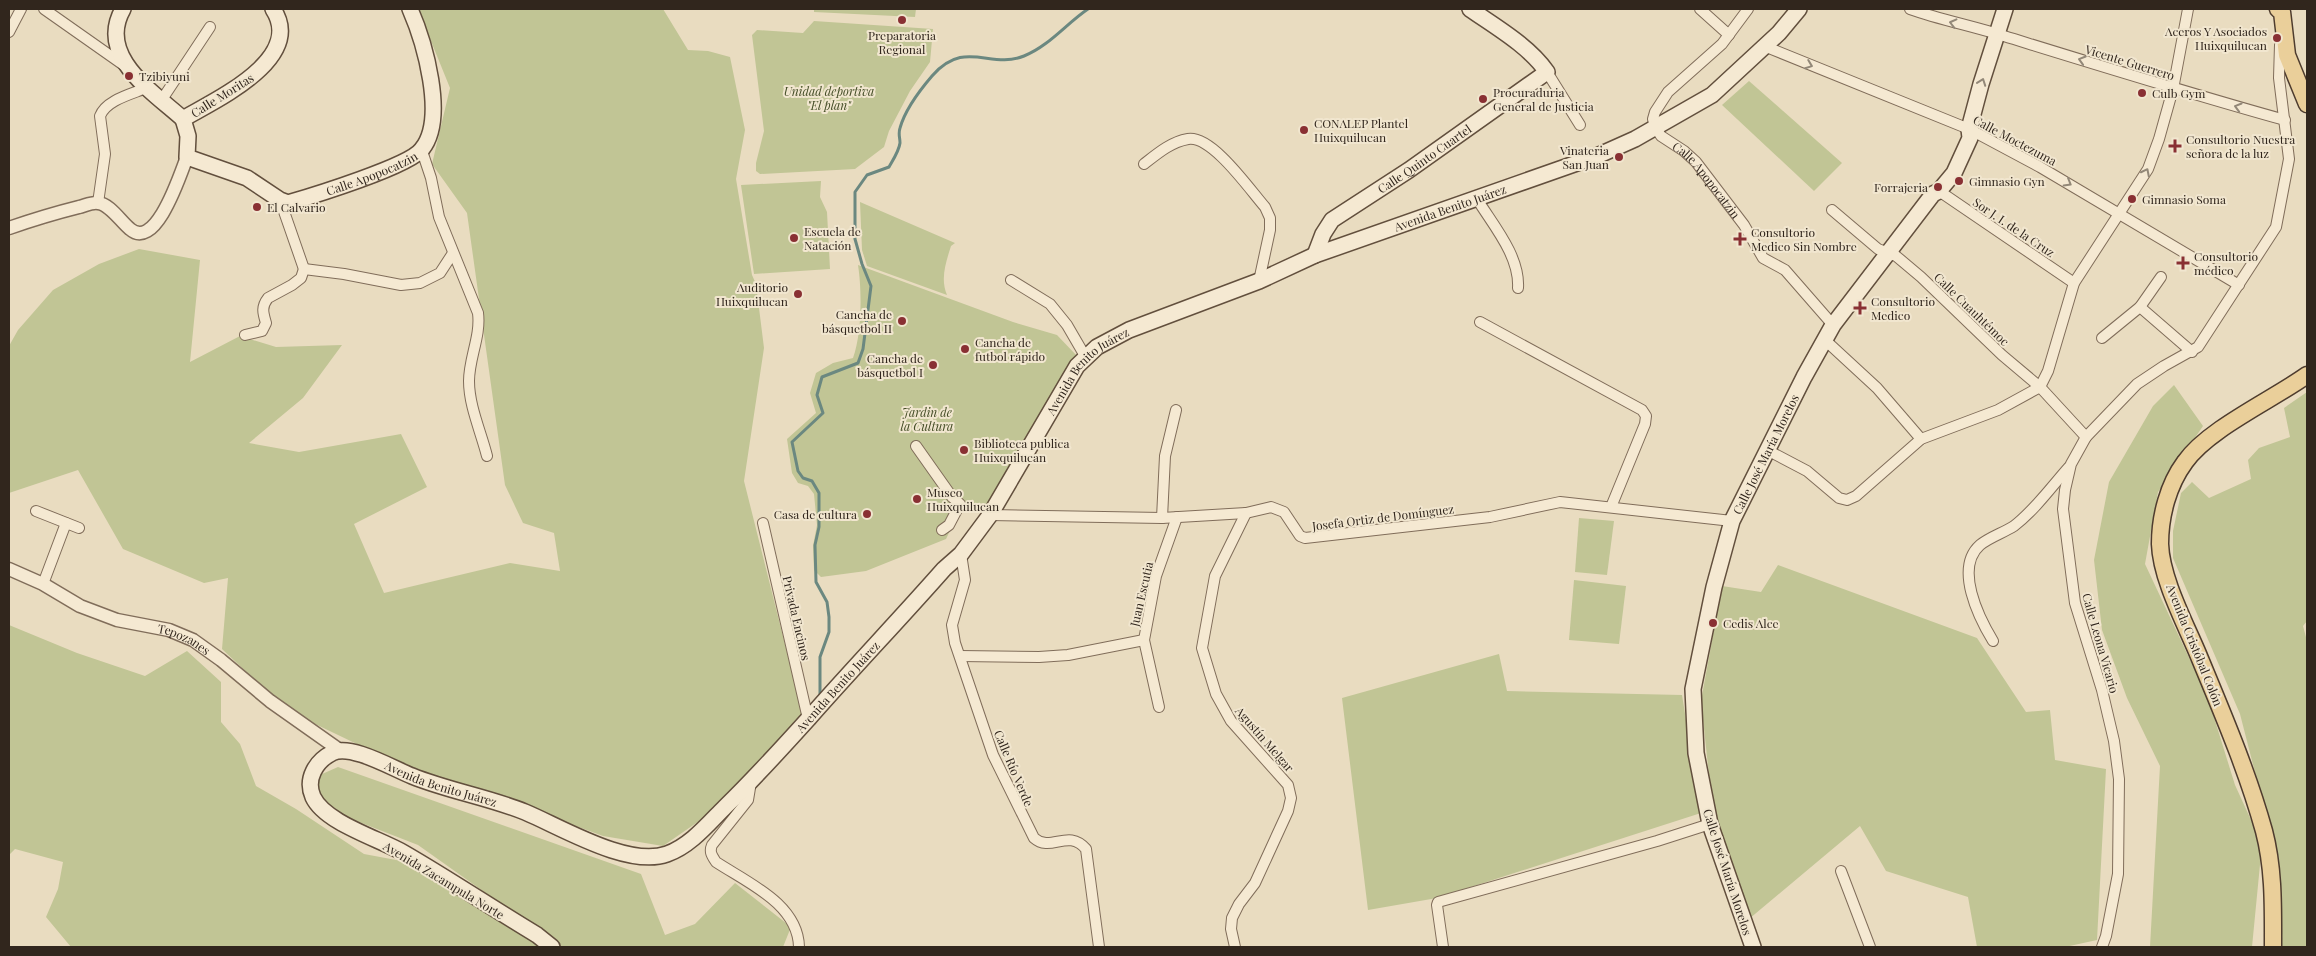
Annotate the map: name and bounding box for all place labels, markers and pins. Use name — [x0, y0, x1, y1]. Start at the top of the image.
marker: Preparatoria Regional — [896, 14, 908, 26]
place label: Aceros Y Asociados Huixquilucan — [2164, 23, 2267, 53]
place label: Preparatoria Regional — [868, 27, 936, 57]
marker: Aceros Y Asociados Huixquilucan — [2271, 32, 2283, 44]
place label: Tzibiyuni — [139, 68, 190, 84]
marker: Tzibiyuni — [123, 70, 135, 82]
place label: Procuraduria General de Justicia — [1493, 84, 1594, 114]
place label: Culb Gym — [2152, 85, 2206, 101]
marker: Culb Gym — [2136, 87, 2148, 99]
marker: Procuraduria General de Justicia — [1477, 93, 1489, 105]
place label: CONALEP Plantel Huixquilucan — [1314, 115, 1409, 145]
marker: CONALEP Plantel Huixquilucan — [1298, 124, 1310, 136]
place label: Consultorio Nuestra señora de la luz — [2186, 131, 2295, 161]
marker: Consultorio Nuestra señora de la luz — [2168, 139, 2182, 153]
place label: Vinateria San Juan — [1559, 142, 1609, 172]
marker: Vinateria San Juan — [1613, 151, 1625, 163]
place label: Gimnasio Gyn — [1969, 173, 2045, 189]
marker: Gimnasio Gyn — [1953, 175, 1965, 187]
place label: Forrajeria — [1874, 179, 1928, 195]
marker: Forrajeria — [1932, 181, 1944, 193]
place label: Gimnasio Soma — [2142, 191, 2226, 207]
marker: Gimnasio Soma — [2126, 193, 2138, 205]
place label: El Calvario — [267, 199, 326, 215]
marker: El Calvario — [251, 201, 263, 213]
place label: Escuela de Natación — [804, 223, 861, 253]
place label: Consultorio Medico Sin Nombre — [1751, 224, 1857, 254]
marker: Escuela de Natación — [788, 232, 800, 244]
marker: Consultorio Medico Sin Nombre — [1733, 232, 1747, 246]
place label: Consultorio médico — [2194, 248, 2258, 278]
marker: Consultorio médico — [2176, 256, 2190, 270]
place label: Auditorio Huixquilucan — [716, 279, 788, 309]
marker: Auditorio Huixquilucan — [792, 288, 804, 300]
place label: Consultorio Medico — [1871, 293, 1935, 323]
marker: Consultorio Medico — [1853, 301, 1867, 315]
place label: Cancha de básquetbol II — [822, 306, 892, 336]
marker: Cancha de básquetbol II — [896, 315, 908, 327]
place label: Cancha de futbol rápido — [975, 334, 1046, 364]
marker: Cancha de futbol rápido — [959, 343, 971, 355]
place label: Cancha de básquetbol I — [857, 350, 923, 380]
marker: Cancha de básquetbol I — [927, 359, 939, 371]
place label: Biblioteca publica Huixquilucan — [974, 435, 1069, 465]
marker: Biblioteca publica Huixquilucan — [958, 444, 970, 456]
place label: Museo Huixquilucan — [927, 484, 999, 514]
marker: Museo Huixquilucan — [911, 493, 923, 505]
place label: Casa de cultura — [774, 506, 857, 522]
marker: Casa de cultura — [861, 508, 873, 520]
place label: Cedis Alce — [1723, 615, 1779, 631]
marker: Cedis Alce — [1707, 617, 1719, 629]

